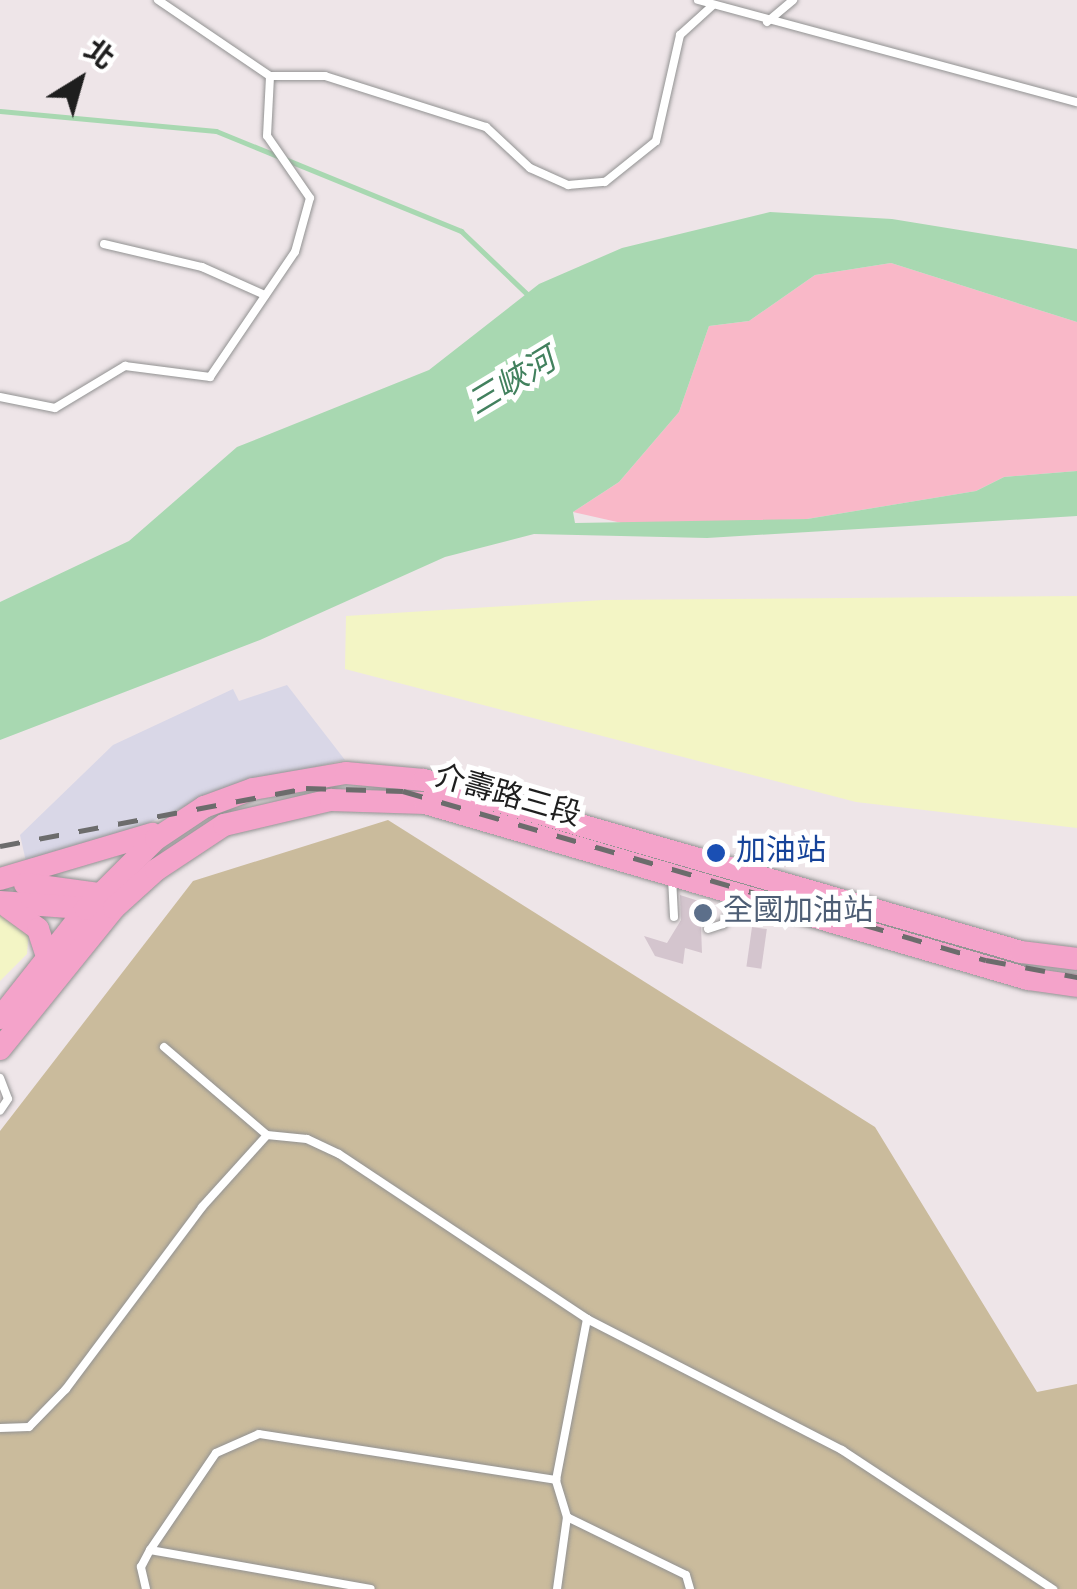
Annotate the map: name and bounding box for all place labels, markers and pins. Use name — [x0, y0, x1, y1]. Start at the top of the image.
place label: 加油站 — [736, 835, 826, 871]
marker: 加油站 — [705, 842, 727, 864]
place label: 全國加油站 — [723, 895, 873, 931]
marker: 全國加油站 — [692, 902, 714, 924]

